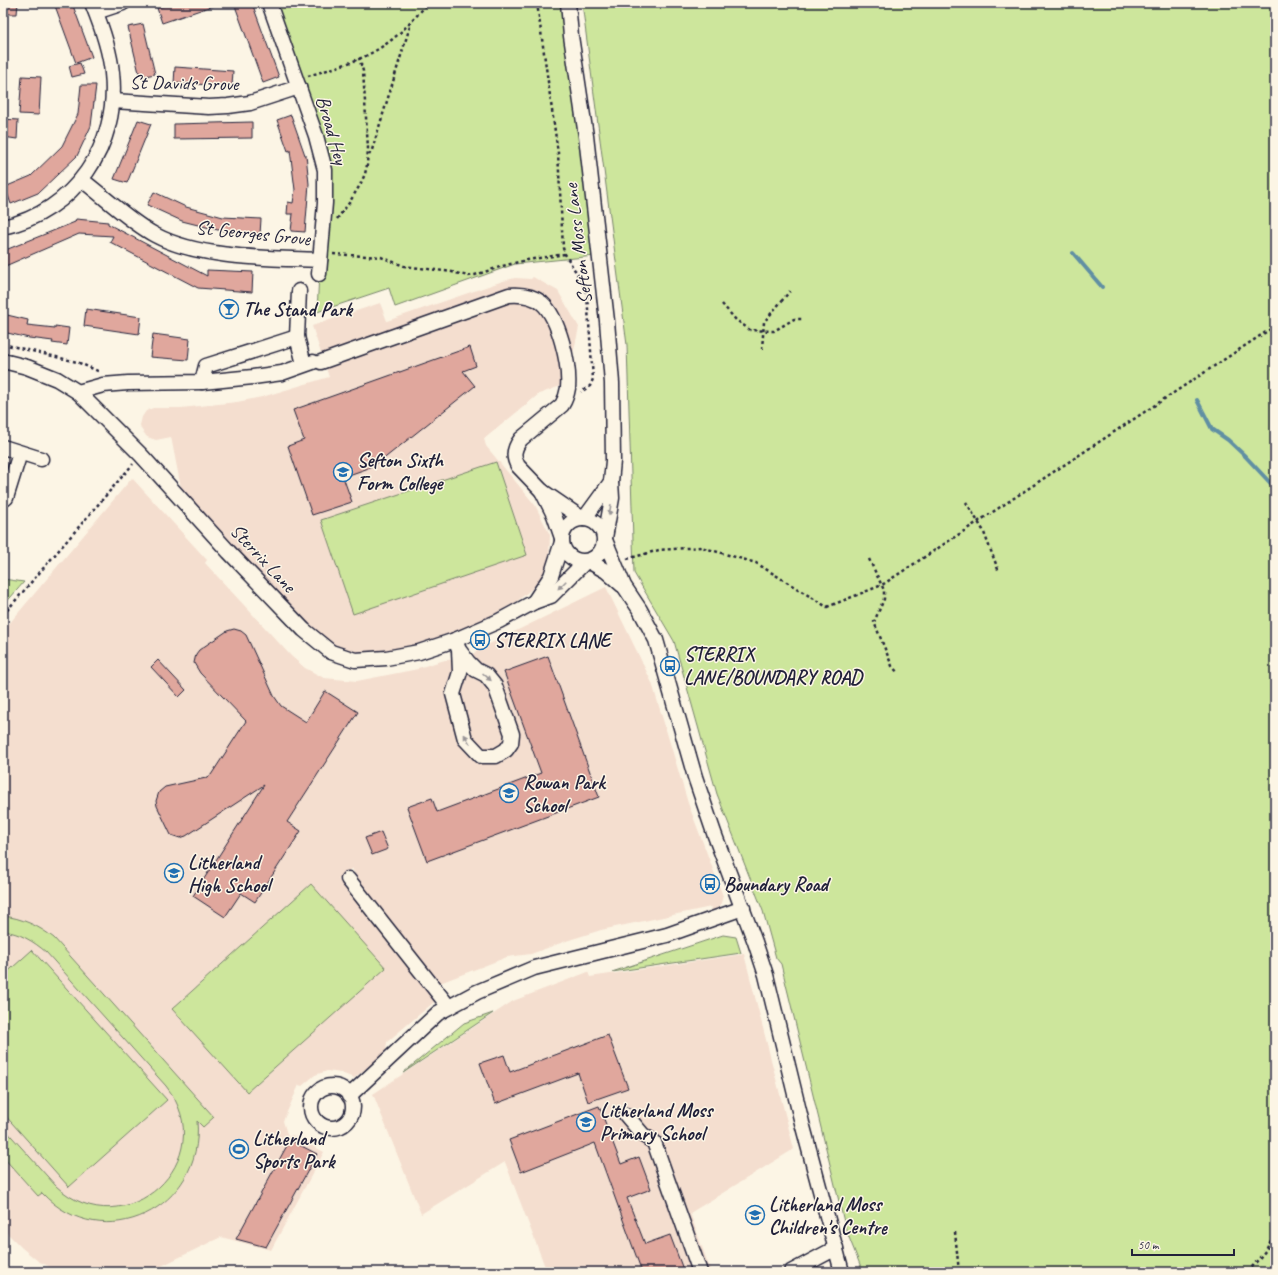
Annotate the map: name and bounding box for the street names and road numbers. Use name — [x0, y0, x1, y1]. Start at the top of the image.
street label: St Davids Grove — [129, 70, 240, 96]
street label: Broad Hey — [310, 93, 354, 169]
street label: Sefton Moss Lane — [558, 181, 598, 306]
street label: St Georges Grove — [195, 215, 313, 252]
street label: Sterrix Lane — [225, 518, 302, 599]

